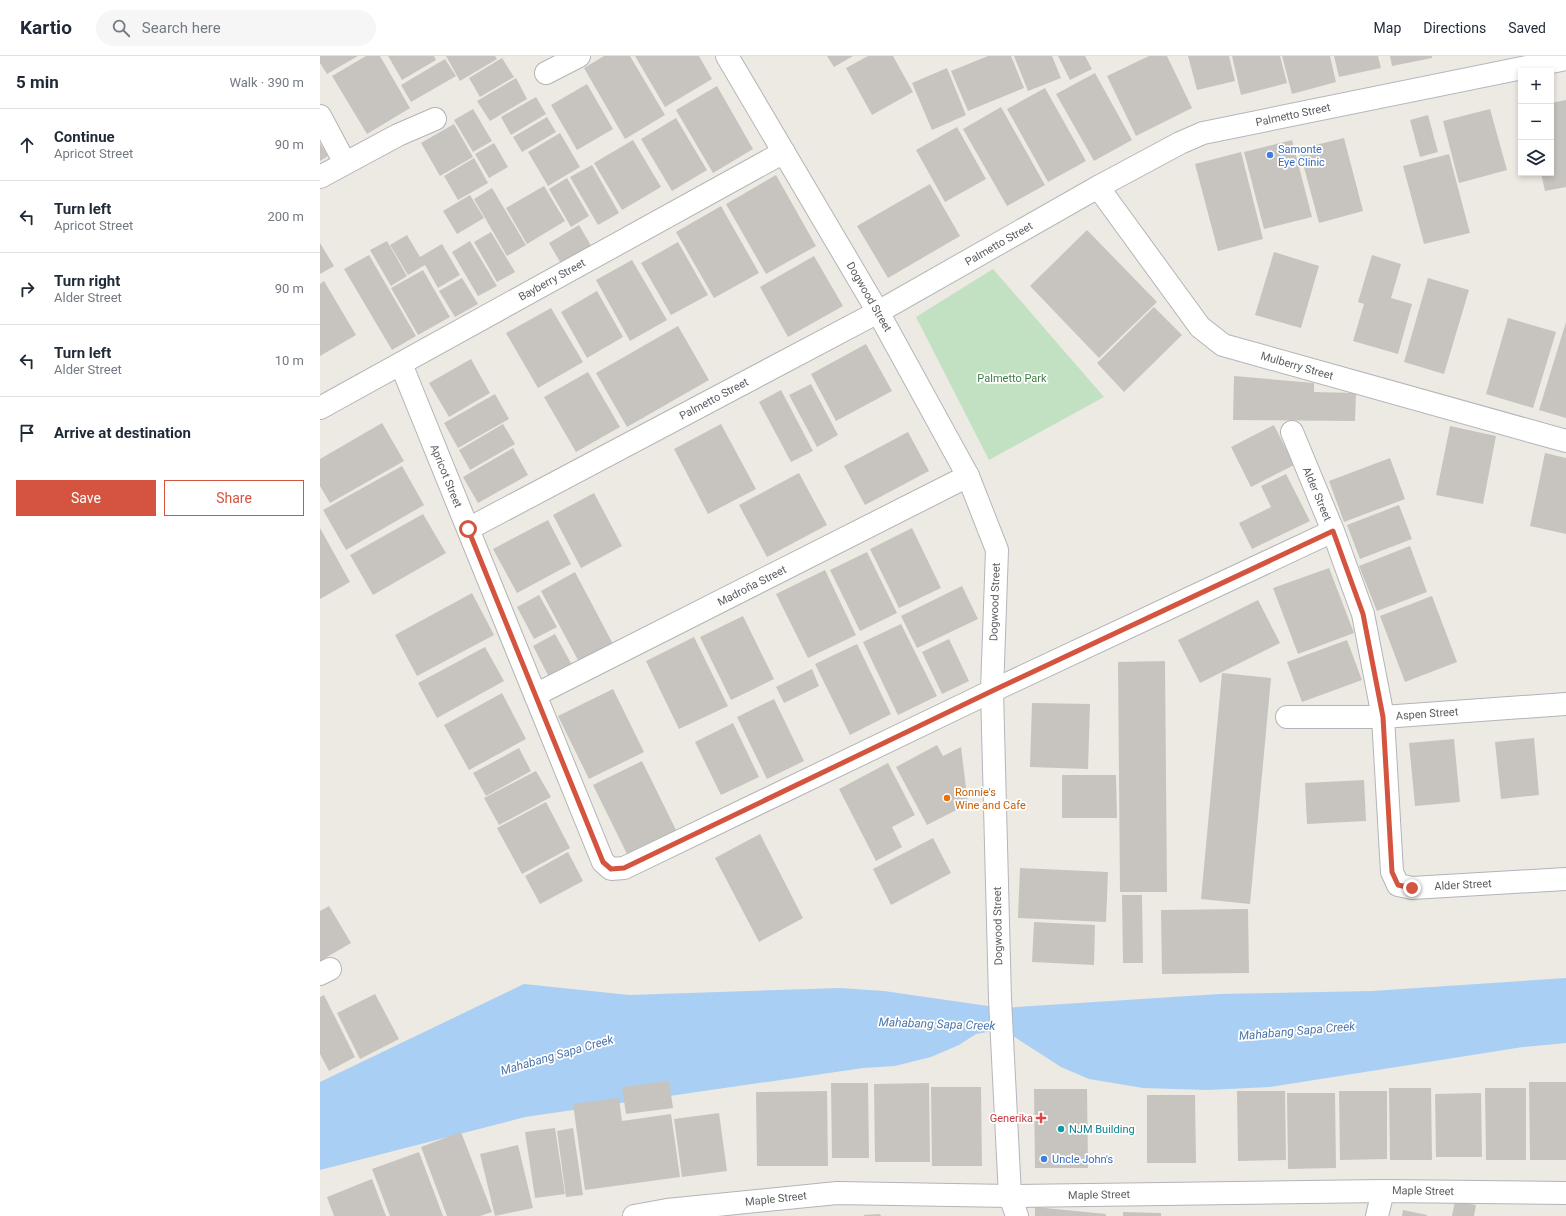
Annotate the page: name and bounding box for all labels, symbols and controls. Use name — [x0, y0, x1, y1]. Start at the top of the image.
search box — [96, 10, 376, 46]
text: Kartio — [20, 16, 72, 39]
icon: search — [110, 17, 132, 39]
text: Search here — [142, 19, 221, 37]
text: Map — [1374, 20, 1401, 36]
text: Directions — [1423, 20, 1486, 36]
text: Saved — [1508, 20, 1546, 36]
map controls — [1518, 68, 1554, 176]
button: + — [1518, 68, 1554, 104]
text: 5 min — [16, 72, 59, 92]
text: Walk · 390 m — [229, 75, 304, 90]
street label: Palmetto Street — [1254, 101, 1332, 129]
button: − — [1518, 104, 1554, 140]
text: Continue — [54, 128, 115, 146]
icon: ahead — [16, 134, 38, 156]
text: 90 m — [275, 137, 304, 152]
button: layers — [1518, 140, 1554, 176]
place label: Samonte Eye Clinic — [1278, 143, 1325, 169]
text: Apricot Street — [54, 146, 133, 161]
marker: Samonte Eye Clinic — [1265, 150, 1275, 160]
text: Turn left — [54, 200, 111, 218]
icon: left — [16, 206, 38, 228]
text: 200 m — [267, 209, 304, 224]
text: Apricot Street — [54, 218, 133, 233]
street label: Palmetto Street — [963, 219, 1036, 269]
street label: Bayberry Street — [516, 256, 588, 304]
street label: Dogwood Street — [844, 260, 894, 335]
text: Turn right — [54, 272, 120, 290]
icon: right — [16, 278, 38, 300]
text: 90 m — [275, 281, 304, 296]
text: Alder Street — [54, 290, 122, 305]
text: Turn left — [54, 344, 111, 362]
street label: Mulberry Street — [1259, 349, 1335, 383]
icon: left — [16, 350, 38, 372]
text: 10 m — [275, 353, 304, 368]
text: Alder Street — [54, 362, 122, 377]
park label: Palmetto Park — [977, 372, 1047, 385]
street label: Palmetto Street — [677, 375, 751, 423]
icon: arrive — [16, 422, 38, 444]
text: Arrive at destination — [54, 424, 191, 442]
street label: Apricot Street — [427, 442, 465, 510]
street label: Alder Street — [1300, 465, 1334, 523]
button: Save — [16, 480, 156, 516]
button: Share — [164, 480, 304, 516]
route start — [459, 520, 477, 538]
street label: Dogwood Street — [987, 562, 1003, 641]
street label: Madroña Street — [715, 563, 789, 609]
street label: Aspen Street — [1395, 705, 1459, 723]
place label: Ronnie's Wine and Cafe — [955, 786, 1026, 812]
marker: Ronnie's Wine and Cafe — [942, 793, 952, 803]
street label: Alder Street — [1434, 877, 1492, 893]
route end — [1403, 879, 1421, 897]
street label: Dogwood Street — [991, 886, 1005, 965]
water label: Mahabang Sapa Creek — [878, 1015, 997, 1033]
water label: Mahabang Sapa Creek — [1238, 1019, 1357, 1043]
water label: Mahabang Sapa Creek — [499, 1032, 616, 1078]
place label: Generika — [990, 1112, 1033, 1125]
marker: Generika — [1036, 1113, 1046, 1123]
place label: NJM Building — [1069, 1123, 1135, 1136]
marker: NJM Building — [1056, 1124, 1066, 1134]
place label: Uncle John's — [1052, 1153, 1114, 1166]
marker: Uncle John's — [1039, 1154, 1049, 1164]
street label: Maple Street — [1392, 1184, 1455, 1198]
street label: Maple Street — [1068, 1188, 1131, 1202]
street label: Maple Street — [744, 1189, 808, 1209]

